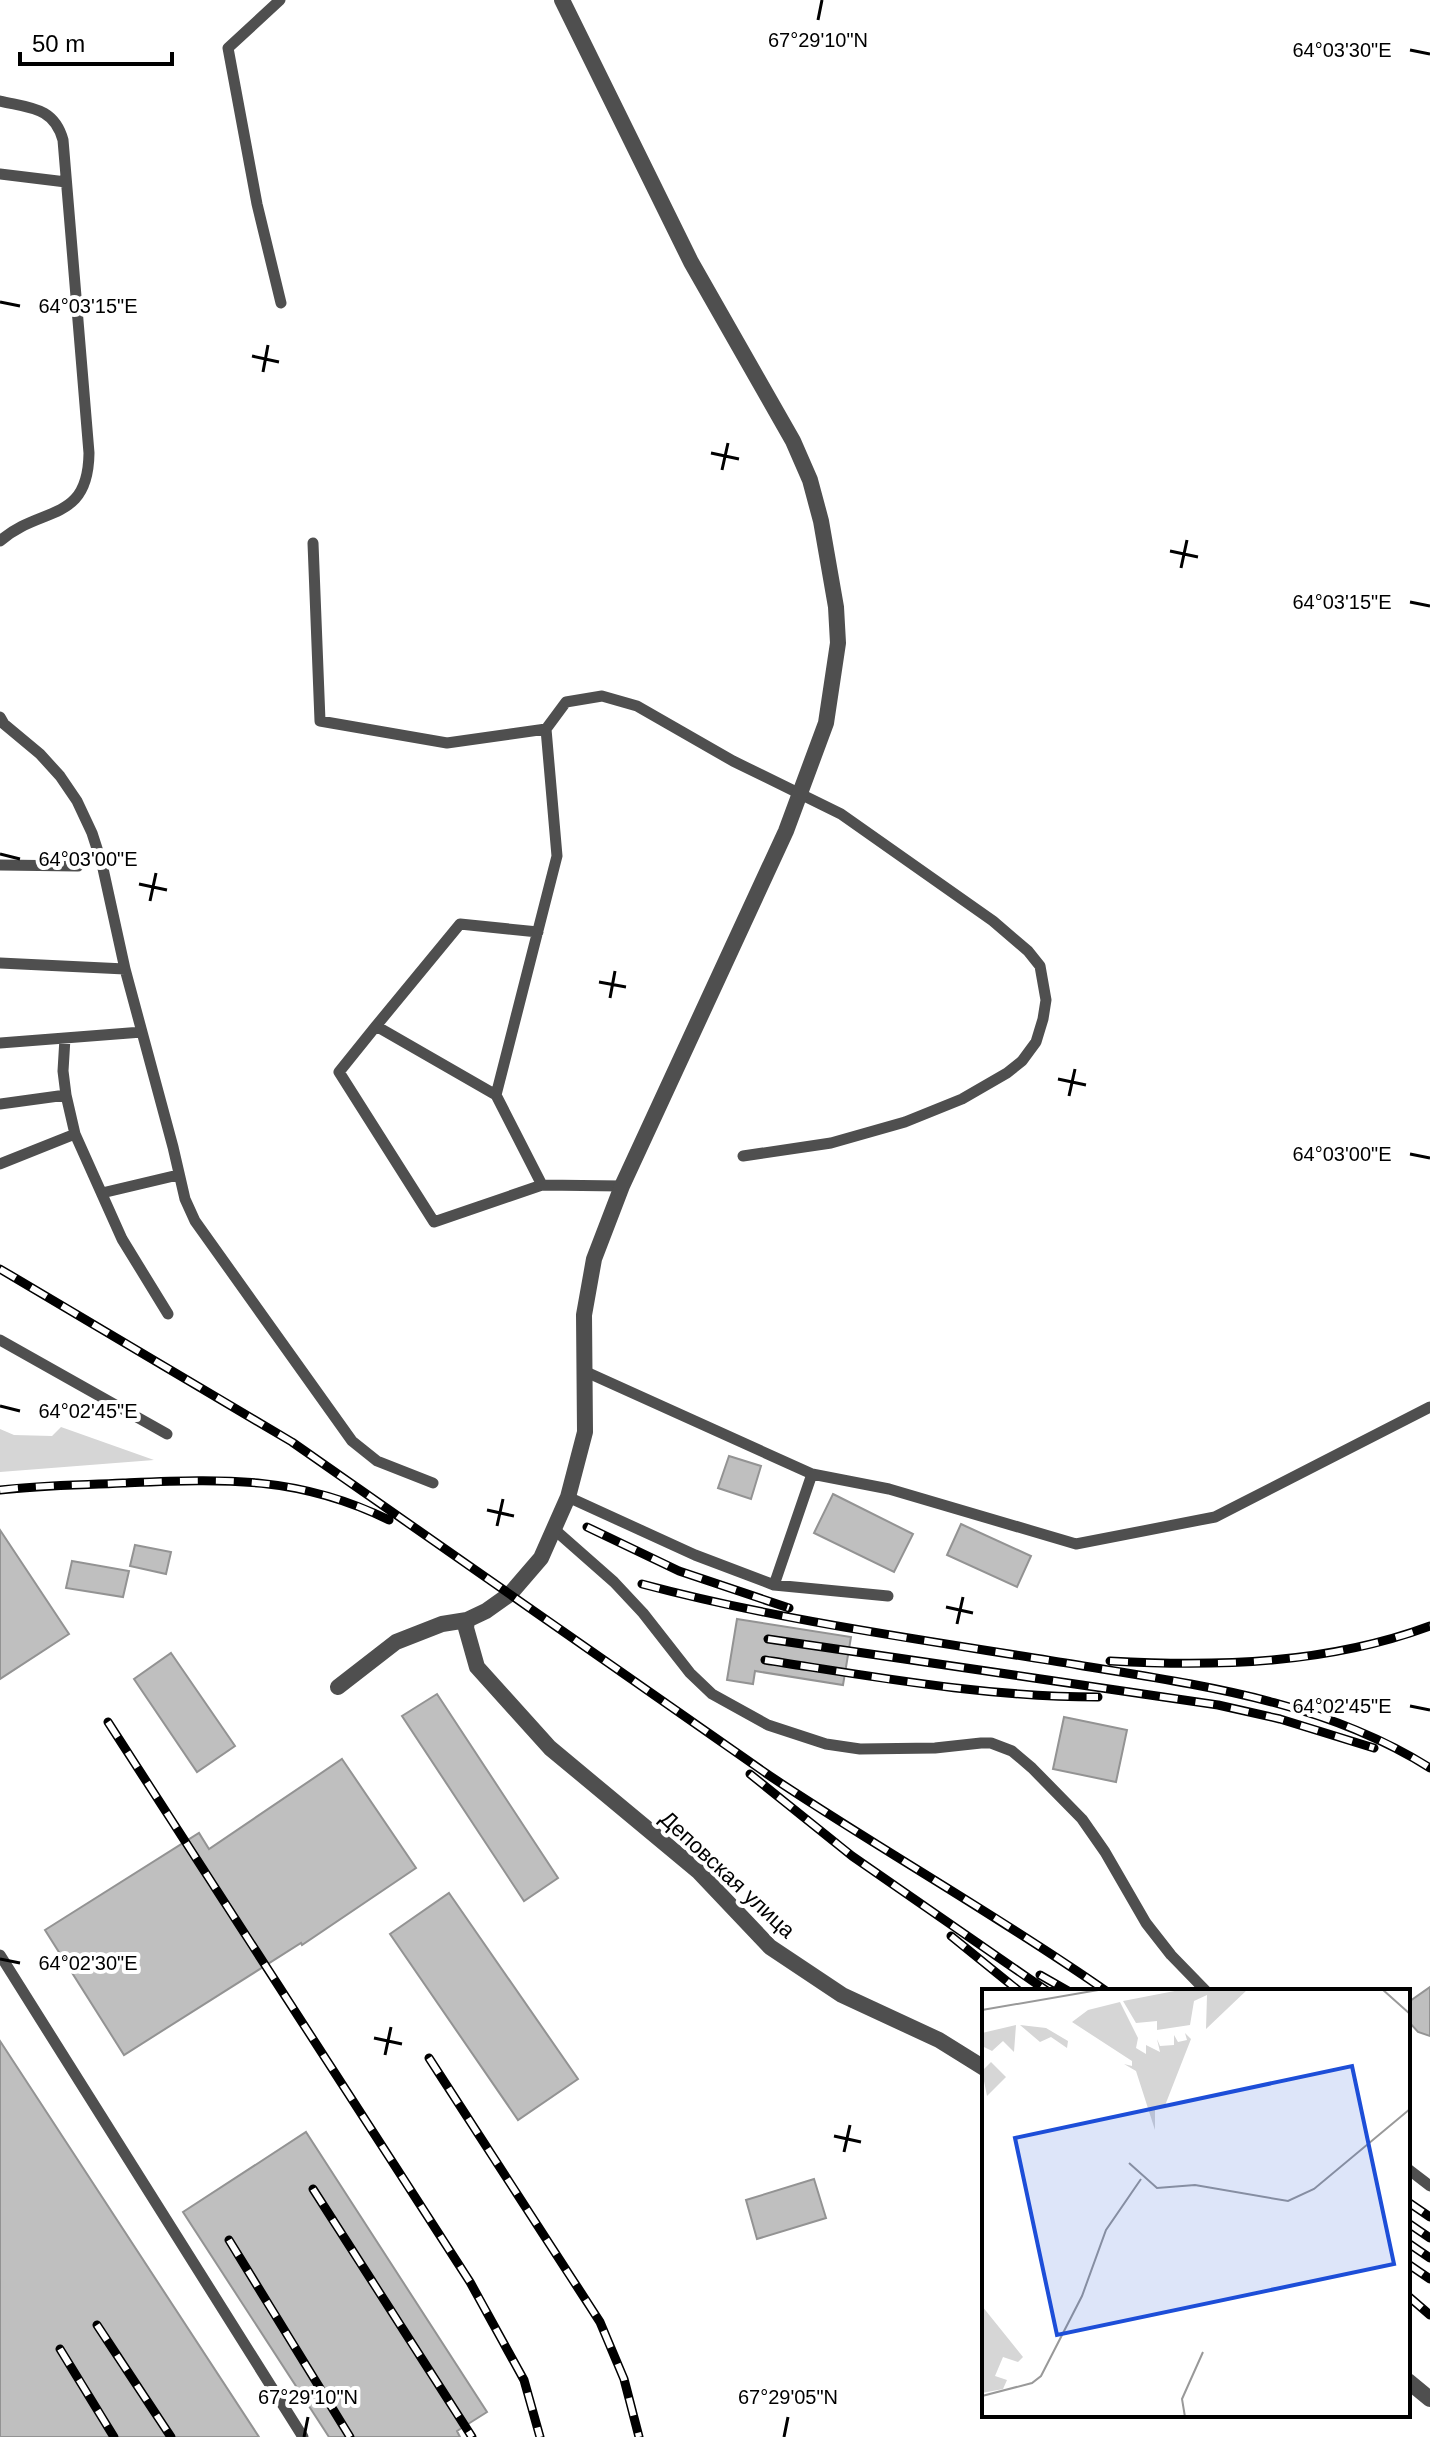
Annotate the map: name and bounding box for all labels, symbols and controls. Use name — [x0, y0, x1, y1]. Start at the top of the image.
scale bar — [20, 16, 172, 66]
text: 67°29'10"N — [768, 29, 868, 51]
text: 50 m — [32, 30, 85, 57]
text: 64°03'30"E — [1293, 39, 1392, 61]
text: 64°03'15"E — [39, 295, 138, 317]
text: 64°03'15"E — [1293, 591, 1392, 613]
text: 64°03'00"E — [39, 848, 138, 870]
text: 64°03'00"E — [1293, 1143, 1392, 1165]
text: 64°02'45"E — [39, 1400, 138, 1422]
text: 64°02'45"E — [1293, 1695, 1392, 1717]
street label: Деповская улица — [655, 1806, 801, 1944]
text: 64°02'30"E — [39, 1952, 138, 1974]
inset map — [982, 1989, 1410, 2417]
text: 67°29'10"N — [258, 2386, 358, 2408]
text: 67°29'05"N — [738, 2386, 838, 2408]

